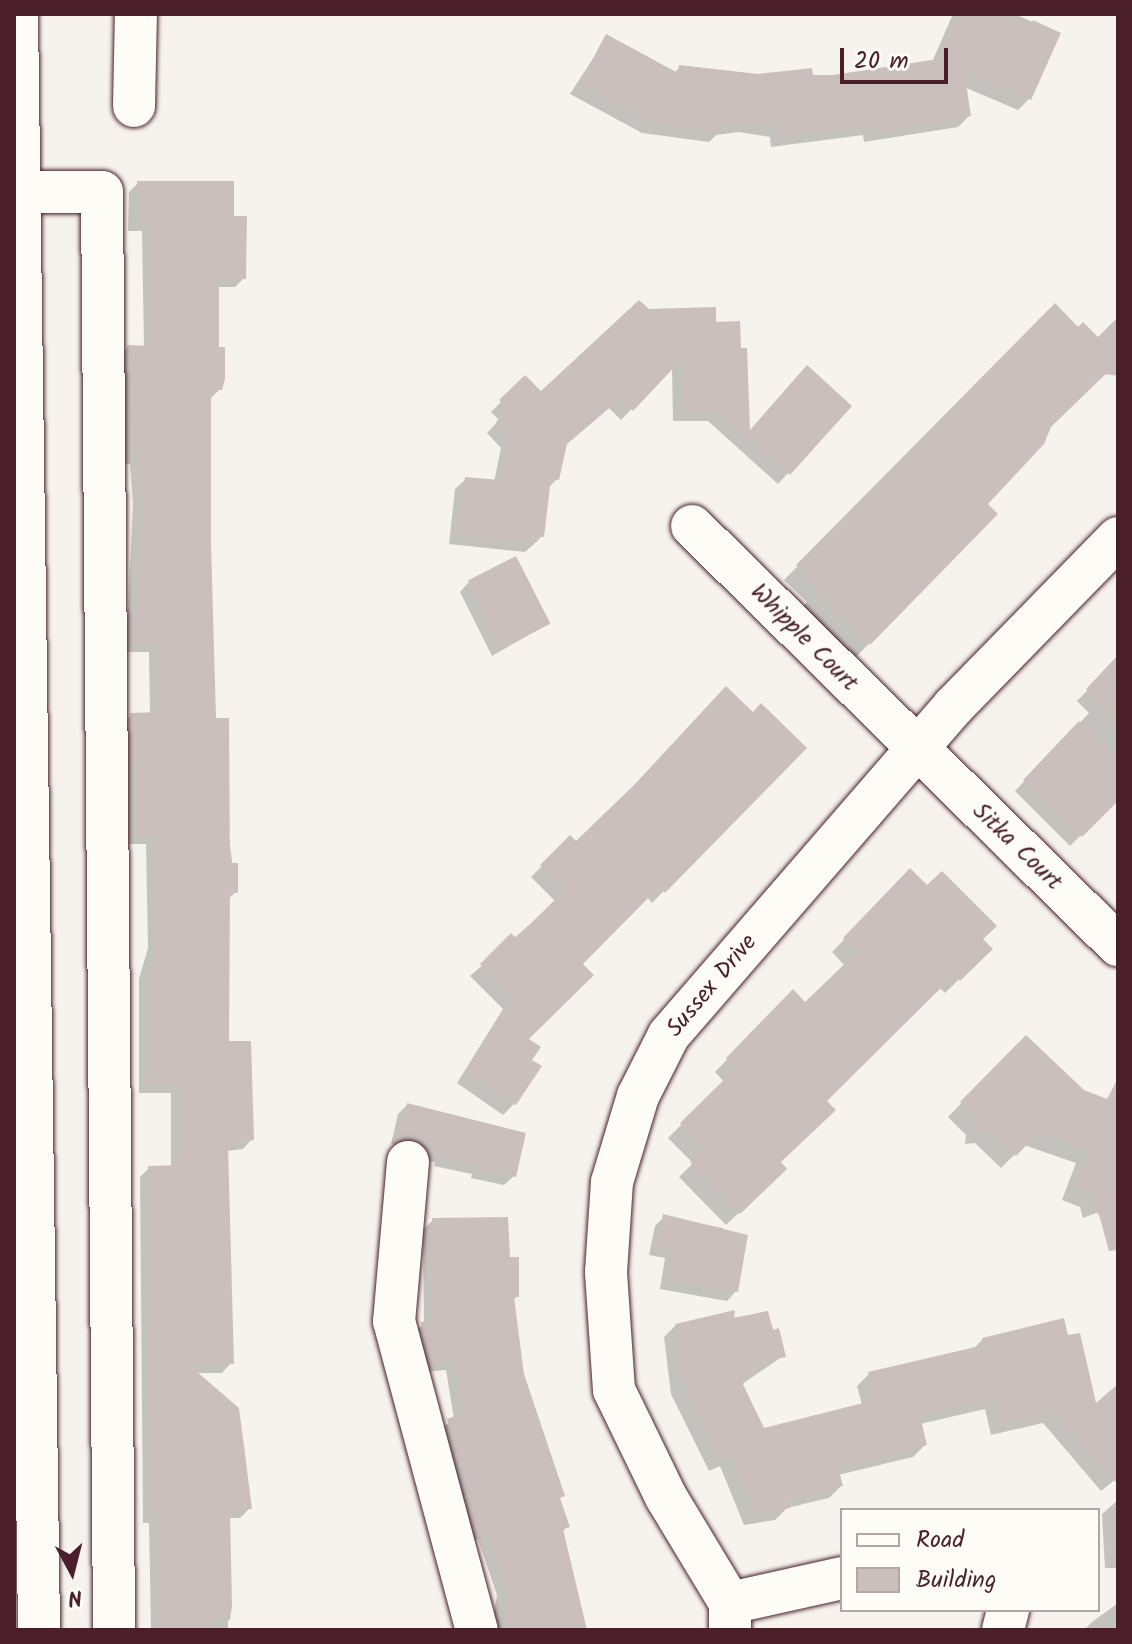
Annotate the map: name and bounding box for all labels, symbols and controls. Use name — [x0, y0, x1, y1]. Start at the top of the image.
scale bar — [844, 32, 952, 82]
text: 20 m — [854, 42, 909, 81]
street label: Whipple Court — [744, 578, 864, 698]
street label: Sitka Court — [966, 797, 1068, 897]
street label: Sussex Drive — [661, 929, 763, 1043]
legend — [840, 1508, 1100, 1612]
text: Road — [916, 1521, 964, 1560]
north arrow — [32, 1532, 112, 1612]
text: Building — [916, 1561, 996, 1600]
text: N — [66, 1578, 84, 1615]

